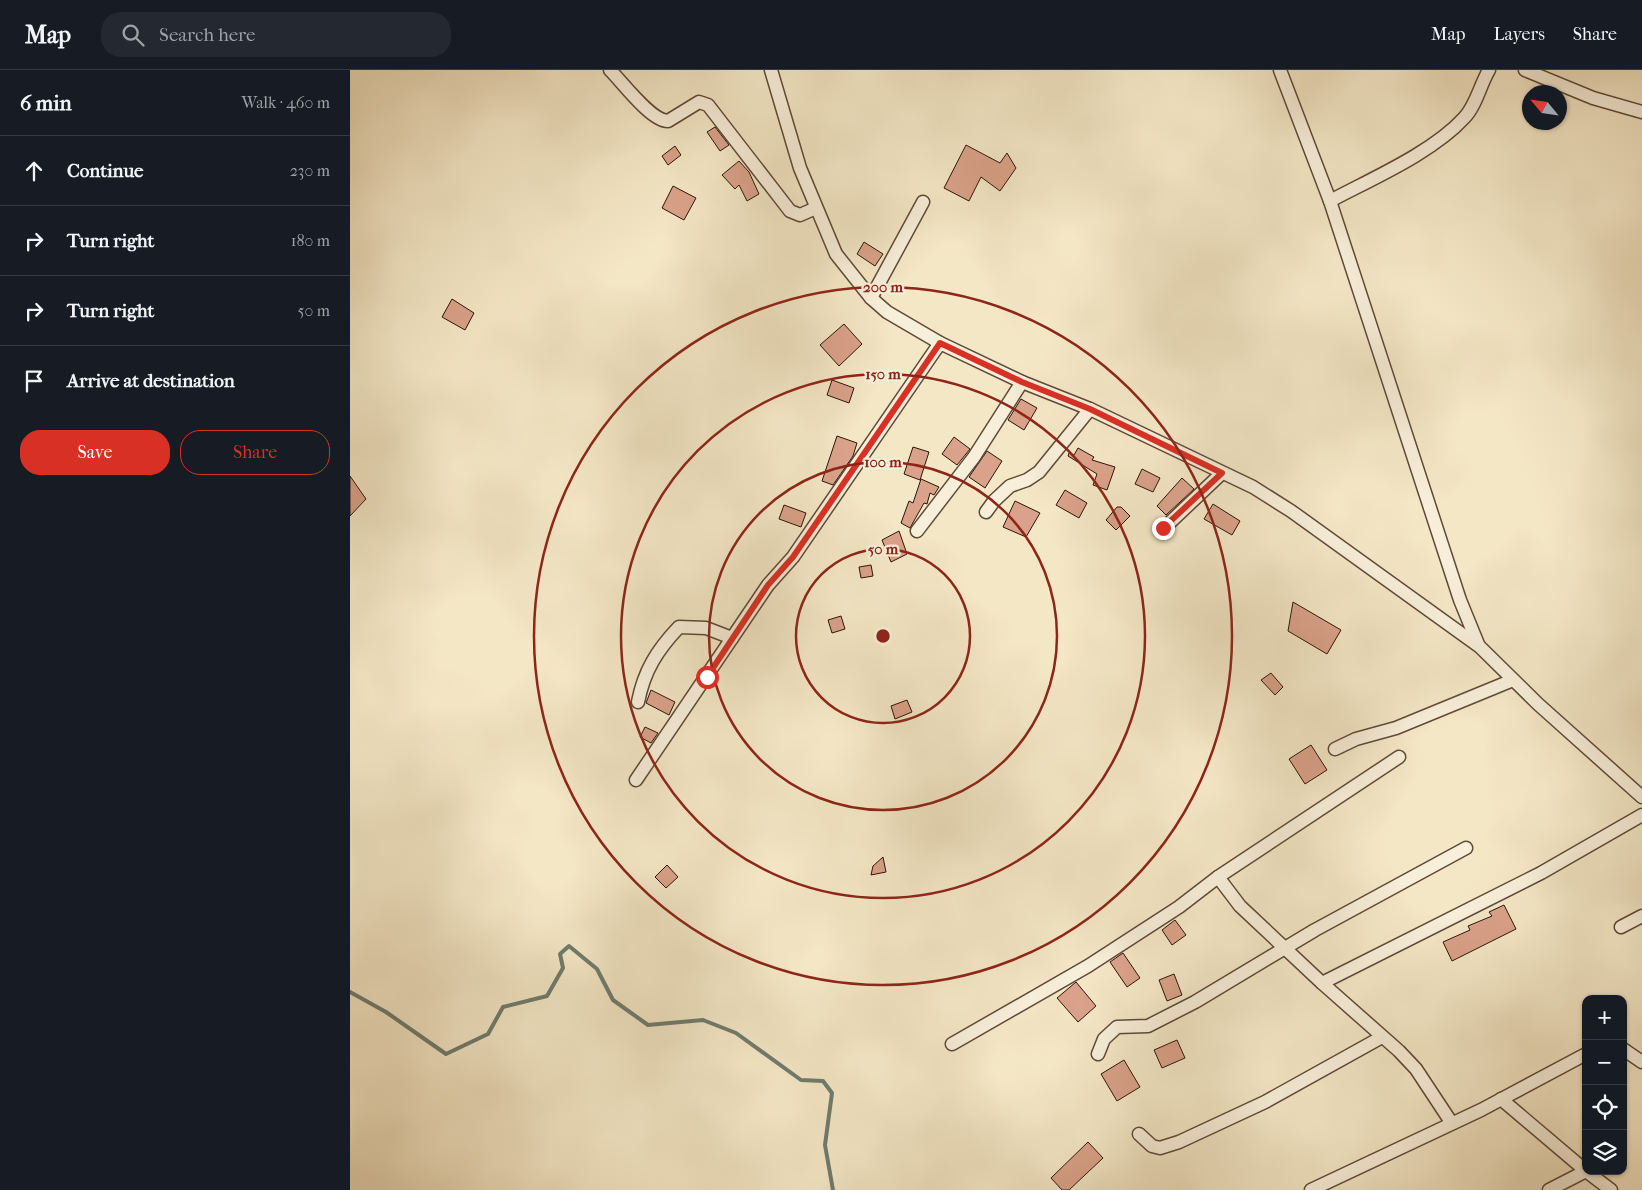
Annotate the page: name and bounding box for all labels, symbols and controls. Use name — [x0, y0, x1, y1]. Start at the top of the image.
search box — [101, 12, 451, 57]
text: Map — [25, 21, 71, 49]
icon: search — [119, 21, 147, 49]
text: Search here — [159, 24, 255, 46]
text: Map — [1431, 24, 1465, 45]
text: Layers — [1493, 24, 1545, 45]
text: Share — [1573, 24, 1617, 45]
north arrow — [1522, 85, 1567, 130]
text: 6 min — [20, 91, 72, 115]
text: Walk · 460 m — [242, 93, 330, 112]
icon: ahead — [20, 157, 48, 185]
text: Continue — [67, 160, 143, 182]
text: 230 m — [290, 161, 330, 180]
icon: right — [20, 227, 48, 255]
text: Turn right — [67, 230, 154, 252]
text: 180 m — [291, 231, 330, 250]
text: 200 m — [863, 278, 903, 296]
icon: right — [20, 297, 48, 325]
text: Turn right — [67, 300, 154, 322]
text: 50 m — [298, 301, 330, 320]
text: 150 m — [865, 365, 901, 383]
icon: arrive — [20, 367, 48, 395]
text: Arrive at destination — [67, 370, 235, 392]
button: Save — [20, 430, 170, 475]
button: Share — [180, 430, 330, 475]
text: 100 m — [864, 453, 902, 471]
route end — [1152, 517, 1175, 540]
text: 50 m — [868, 540, 899, 558]
centre of rings — [874, 627, 892, 645]
route start — [696, 666, 719, 689]
map controls — [1582, 995, 1627, 1175]
button: + — [1582, 995, 1627, 1040]
button: − — [1582, 1040, 1627, 1085]
button: locate — [1582, 1085, 1627, 1130]
button: layers — [1582, 1130, 1627, 1175]

